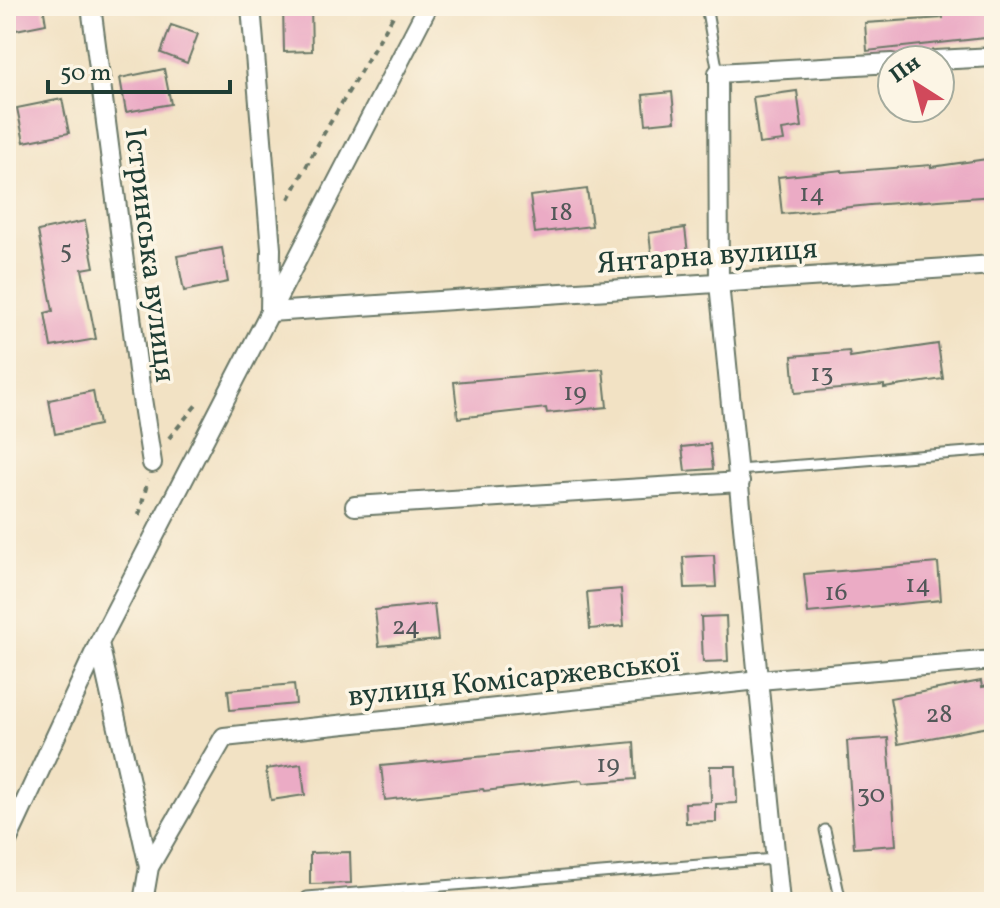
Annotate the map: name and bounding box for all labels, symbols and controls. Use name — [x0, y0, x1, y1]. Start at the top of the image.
scale bar — [48, 44, 230, 94]
north arrow — [876, 44, 956, 124]
text: Пн — [884, 48, 927, 92]
text: 50 m — [60, 57, 112, 91]
street label: Істринська вулиця — [113, 126, 185, 385]
house number: 14 — [799, 176, 825, 212]
house number: 18 — [549, 195, 573, 231]
street label: Янтарна вулиця — [595, 228, 819, 286]
house number: 5 — [60, 233, 72, 269]
house number: 13 — [810, 356, 834, 392]
house number: 19 — [563, 375, 587, 411]
house number: 14 — [905, 567, 931, 603]
house number: 16 — [824, 575, 848, 611]
house number: 24 — [392, 609, 420, 645]
street label: вулиця Комісаржевської — [346, 642, 682, 718]
house number: 28 — [925, 697, 953, 733]
house number: 19 — [596, 747, 620, 783]
house number: 30 — [857, 777, 885, 813]

